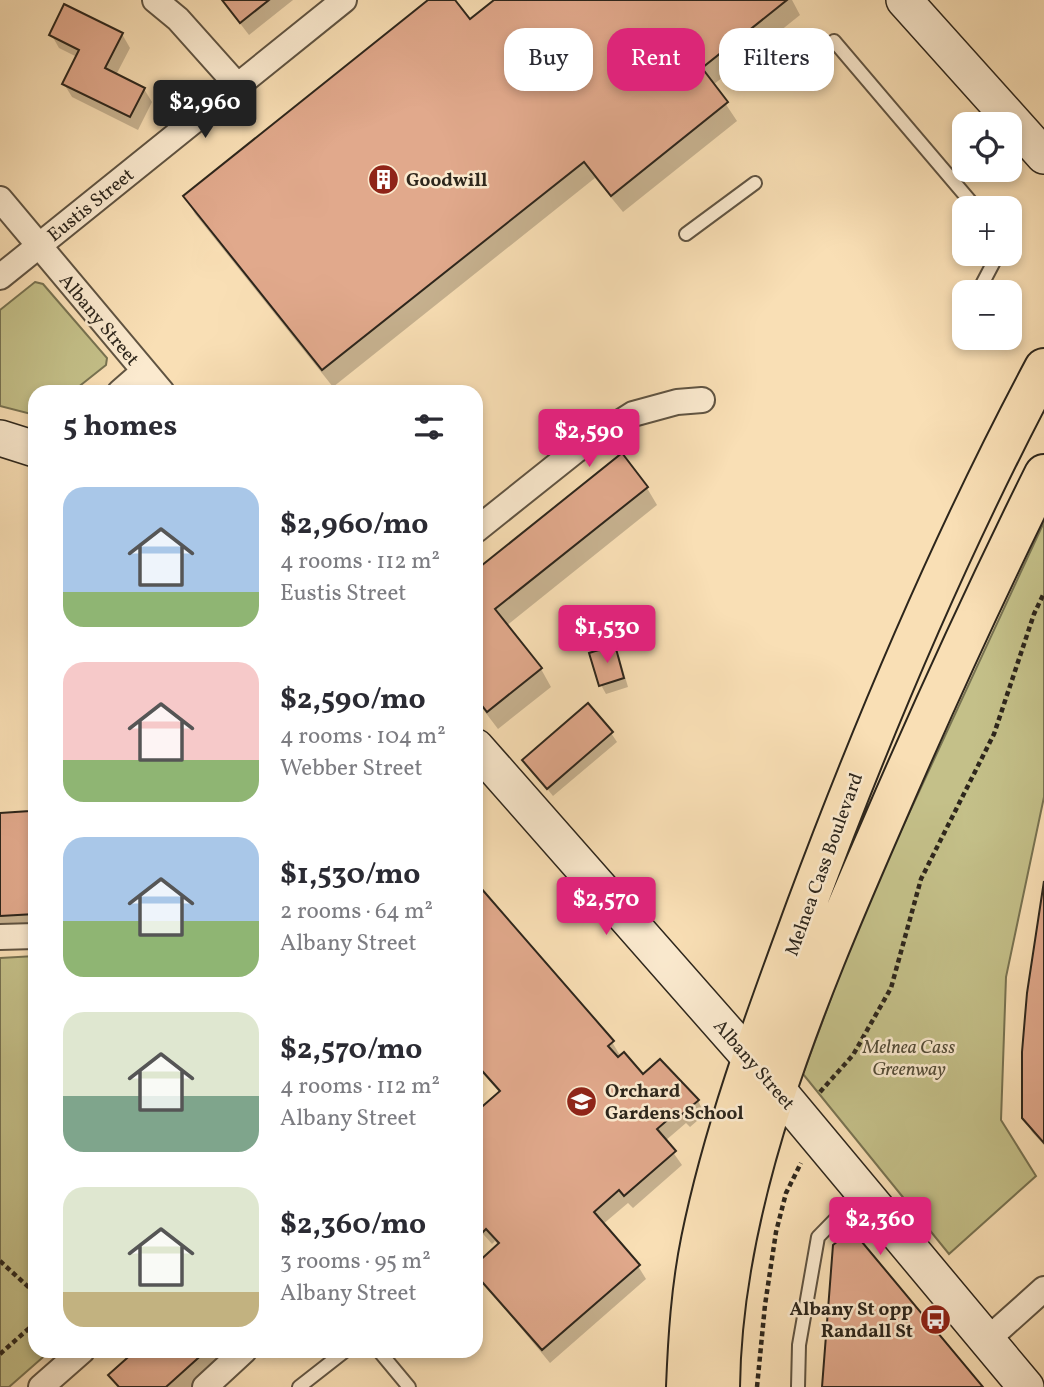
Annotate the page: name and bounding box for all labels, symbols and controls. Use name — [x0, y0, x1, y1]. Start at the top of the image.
chip: Buy — [504, 28, 593, 91]
chip: Rent — [607, 28, 705, 91]
chip: Filters — [719, 28, 834, 91]
pin: $2,960 — [148, 80, 262, 140]
text: $2,960 — [169, 87, 241, 119]
map controls — [952, 112, 1022, 350]
button: locate — [952, 112, 1022, 182]
street label: Eustis Street — [43, 162, 140, 249]
building icon: Goodwill — [366, 162, 400, 196]
place label: Goodwill — [406, 168, 487, 194]
button: + — [952, 196, 1022, 266]
street label: Albany Street — [52, 269, 145, 372]
button: − — [952, 280, 1022, 350]
text: 5 homes — [63, 406, 177, 448]
icon: filters — [410, 408, 448, 446]
pin: $2,590 — [532, 410, 646, 469]
text: $2,590 — [554, 416, 624, 448]
text: $2,960/mo — [280, 504, 429, 546]
icon: home — [119, 515, 203, 599]
text: 4 rooms · 112 m² — [280, 546, 440, 578]
text: Eustis Street — [280, 578, 406, 610]
pin: $1,530 — [550, 606, 664, 665]
text: $1,530 — [574, 612, 640, 644]
text: $2,590/mo — [280, 679, 426, 721]
icon: home — [119, 690, 203, 774]
text: 4 rooms · 104 m² — [280, 721, 446, 753]
text: Webber Street — [280, 753, 423, 785]
street label: Melnea Cass Boulevard — [780, 770, 870, 960]
text: $1,530/mo — [280, 854, 420, 896]
icon: home — [119, 865, 203, 949]
pin: $2,570 — [549, 878, 663, 937]
text: $2,570 — [573, 884, 639, 916]
text: 2 rooms · 64 m² — [280, 896, 433, 928]
text: Albany Street — [280, 928, 417, 960]
street label: Albany Street — [707, 1014, 801, 1117]
text: $2,570/mo — [280, 1029, 422, 1071]
park label: Melnea Cass Greenway — [862, 1035, 955, 1083]
icon: home — [119, 1040, 203, 1124]
text: 4 rooms · 112 m² — [280, 1071, 440, 1103]
place label: Orchard Gardens School — [605, 1079, 744, 1127]
school or university icon: Orchard Gardens School — [565, 1084, 599, 1118]
text: Albany Street — [280, 1103, 417, 1135]
pin: $2,360 — [823, 1198, 937, 1257]
text: $2,360/mo — [280, 1204, 426, 1246]
text: $2,360 — [845, 1204, 915, 1236]
icon: home — [119, 1215, 203, 1299]
text: 3 rooms · 95 m² — [280, 1246, 431, 1278]
text: Albany Street — [280, 1278, 417, 1310]
place label: Albany St opp Randall St — [789, 1297, 913, 1345]
bus stop icon: Albany St opp Randall St — [919, 1302, 953, 1336]

